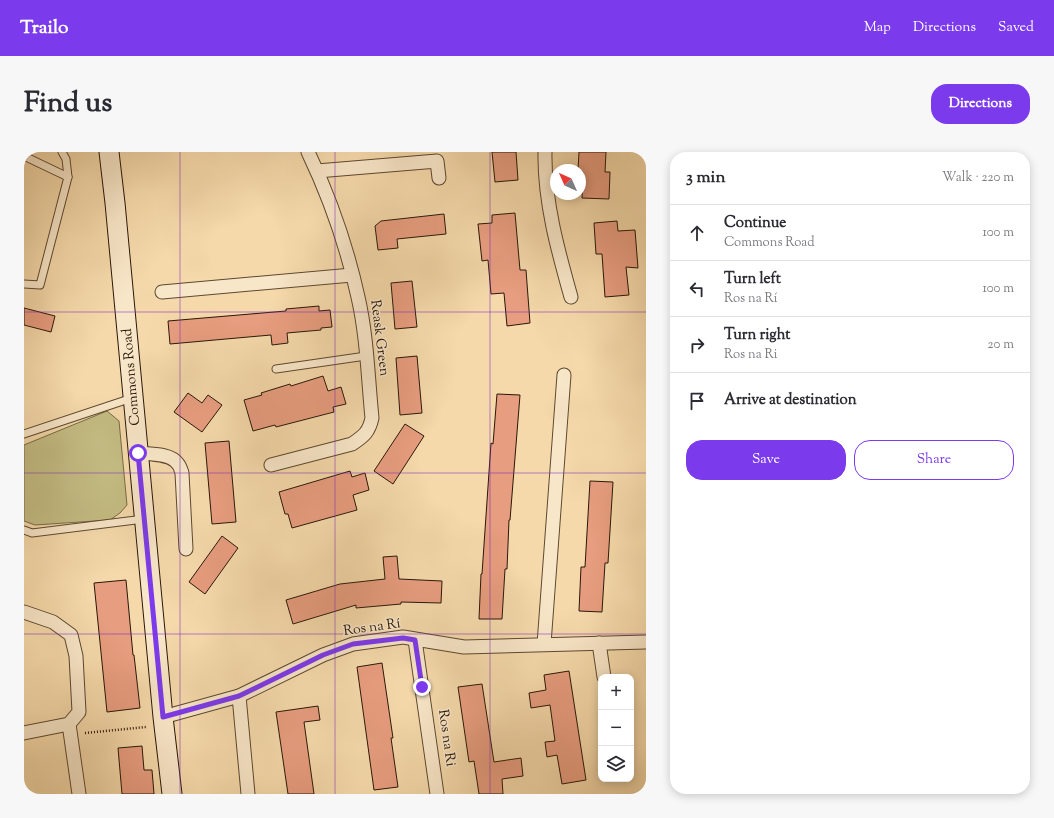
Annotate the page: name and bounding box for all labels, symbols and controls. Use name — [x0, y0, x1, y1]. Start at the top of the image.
text: Trailo — [20, 15, 68, 42]
text: Map — [864, 18, 891, 38]
text: Directions — [913, 18, 976, 38]
text: Saved — [998, 18, 1034, 38]
text: Find us — [24, 84, 112, 124]
button: Directions — [931, 84, 1030, 124]
north arrow — [550, 164, 586, 200]
text: 3 min — [686, 166, 725, 190]
text: Walk · 220 m — [942, 169, 1014, 187]
text: Continue — [724, 213, 786, 234]
icon: ahead — [686, 222, 708, 244]
text: 100 m — [982, 224, 1014, 242]
text: Commons Road — [724, 234, 815, 252]
text: Turn left — [724, 269, 781, 290]
icon: left — [686, 278, 708, 300]
text: 100 m — [982, 280, 1014, 298]
text: Ros na Rí — [724, 290, 777, 308]
street label: Reask Green — [364, 299, 394, 377]
text: Turn right — [724, 325, 790, 346]
street label: Commons Road — [118, 328, 146, 426]
icon: right — [686, 334, 708, 356]
text: 20 m — [988, 336, 1014, 354]
text: Ros na Ri — [724, 346, 777, 364]
icon: arrive — [686, 390, 708, 412]
text: Arrive at destination — [724, 390, 857, 411]
button: Save — [686, 440, 846, 480]
button: Share — [854, 440, 1014, 480]
route start — [129, 444, 147, 462]
street label: Ros na Rí — [342, 614, 402, 642]
map controls — [598, 674, 634, 782]
button: + — [598, 674, 634, 710]
route end — [413, 678, 431, 696]
street label: Ros na Ri — [432, 708, 460, 768]
button: − — [598, 710, 634, 746]
button: layers — [598, 746, 634, 782]

